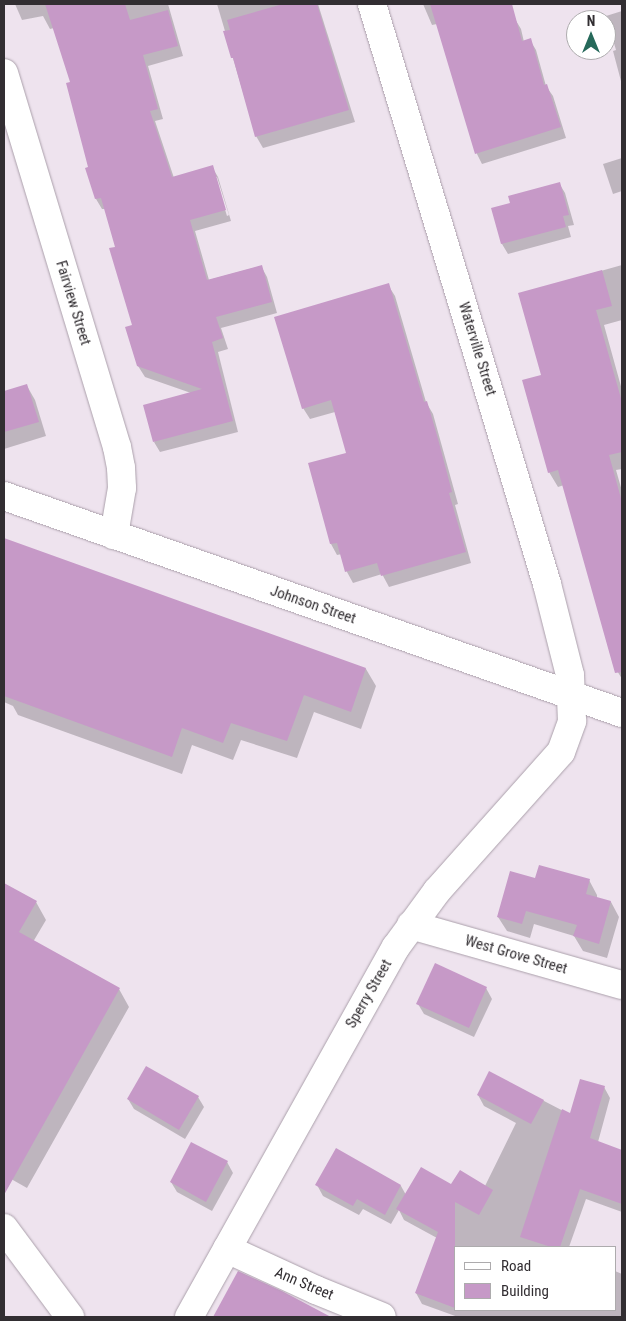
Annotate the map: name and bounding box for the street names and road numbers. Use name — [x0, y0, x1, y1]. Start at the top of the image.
street label: Fairview Street — [52, 259, 94, 347]
street label: Waterville Street — [454, 300, 500, 398]
street label: Johnson Street — [268, 582, 358, 628]
street label: West Grove Street — [463, 932, 569, 978]
street label: Sperry Street — [342, 956, 396, 1032]
street label: Ann Street — [272, 1264, 336, 1304]

